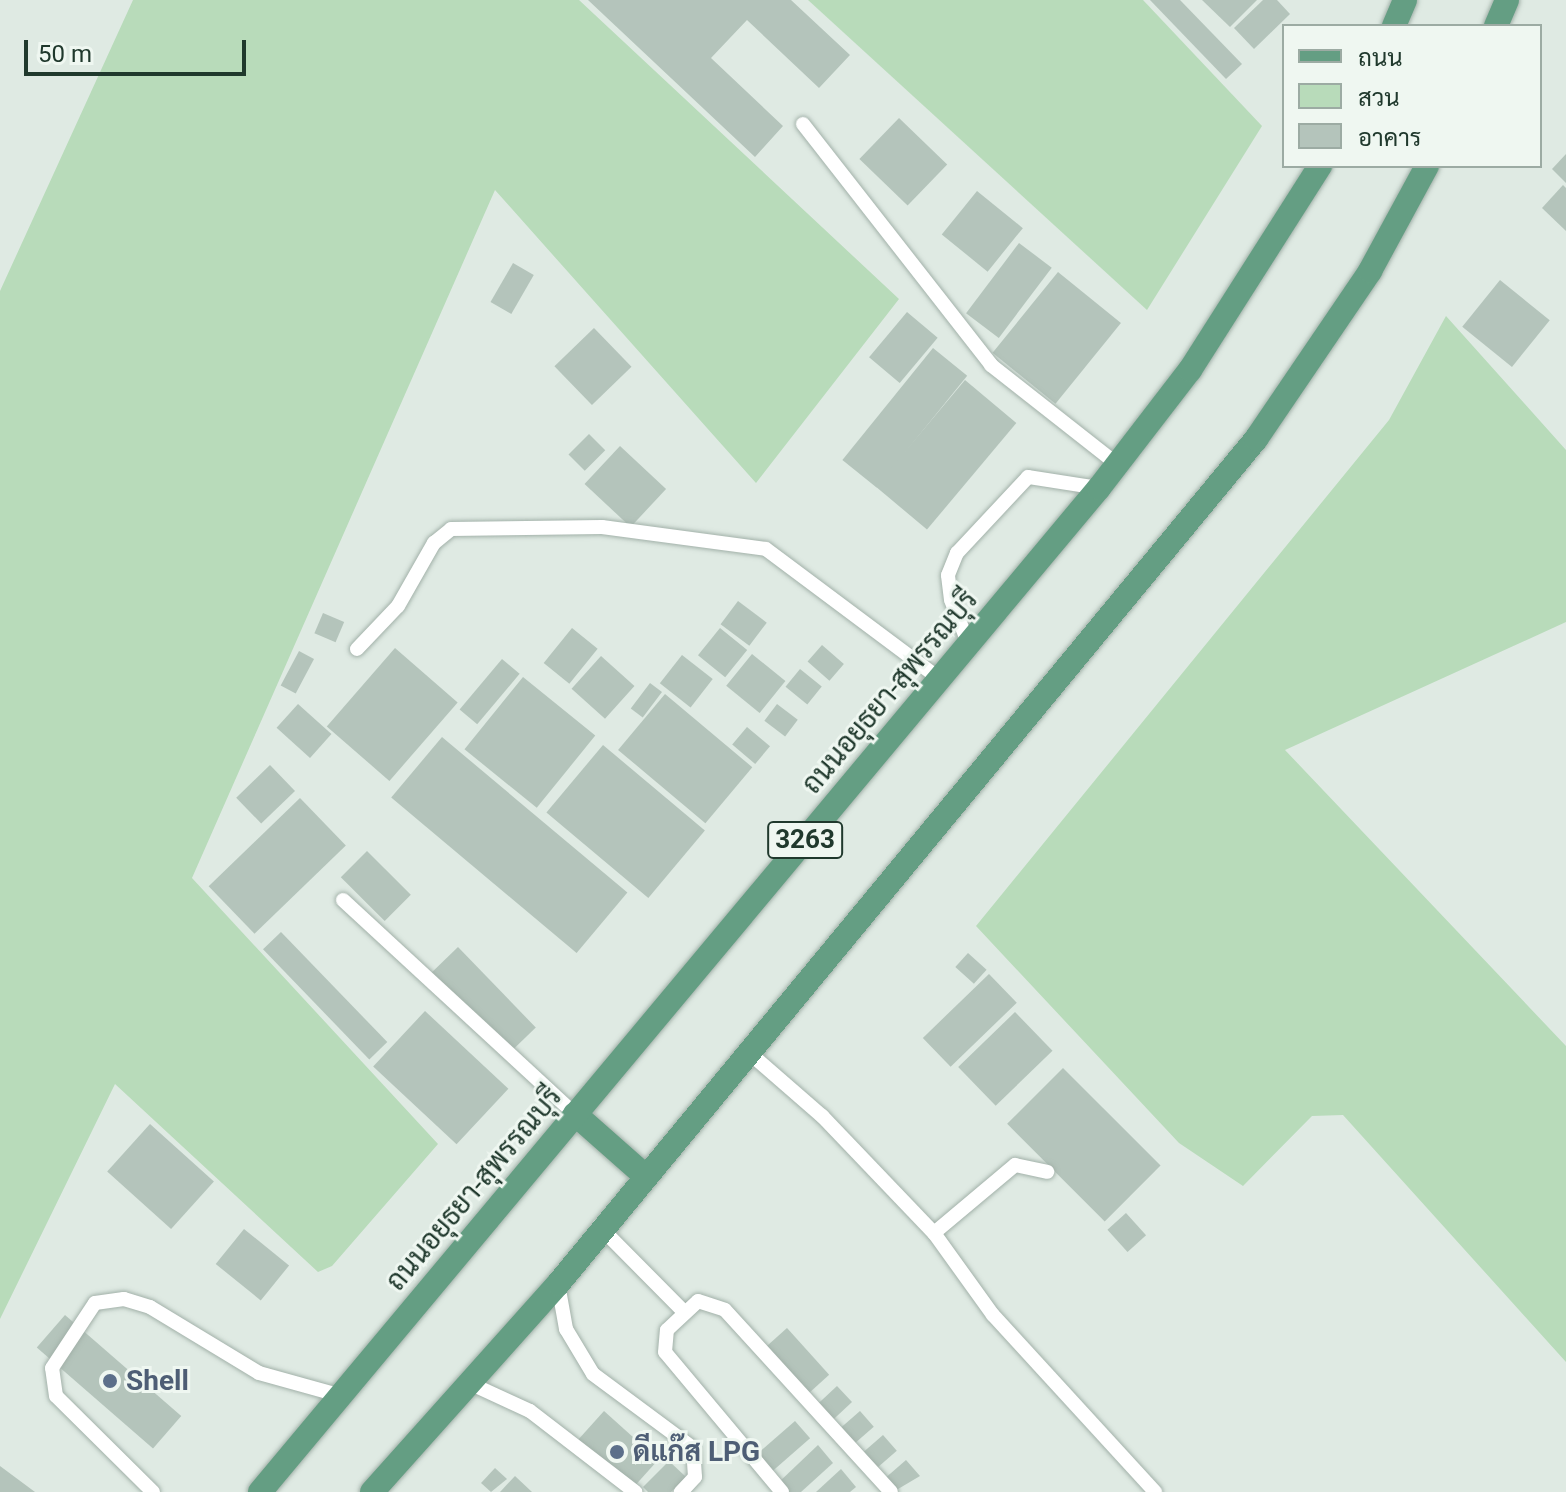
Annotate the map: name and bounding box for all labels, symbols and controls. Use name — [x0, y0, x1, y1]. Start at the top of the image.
scale bar — [28, 24, 250, 74]
legend — [1282, 24, 1542, 168]
text: 50 m — [38, 40, 92, 68]
text: ถนน — [1358, 44, 1403, 72]
text: สวน — [1358, 84, 1400, 112]
text: อาคาร — [1358, 124, 1421, 152]
street label: ถนนอยุธยา-สุพรรณบุรี — [795, 583, 985, 801]
road number: 3263 — [767, 818, 843, 862]
street label: ถนนอยุธยา-สุพรรณบุรี — [379, 1080, 569, 1298]
place label: Shell — [126, 1364, 189, 1398]
marker: Shell — [101, 1372, 119, 1390]
place label: ดีแก๊ส LPG — [633, 1435, 760, 1469]
marker: ดีแก๊ส LPG — [608, 1443, 626, 1461]

